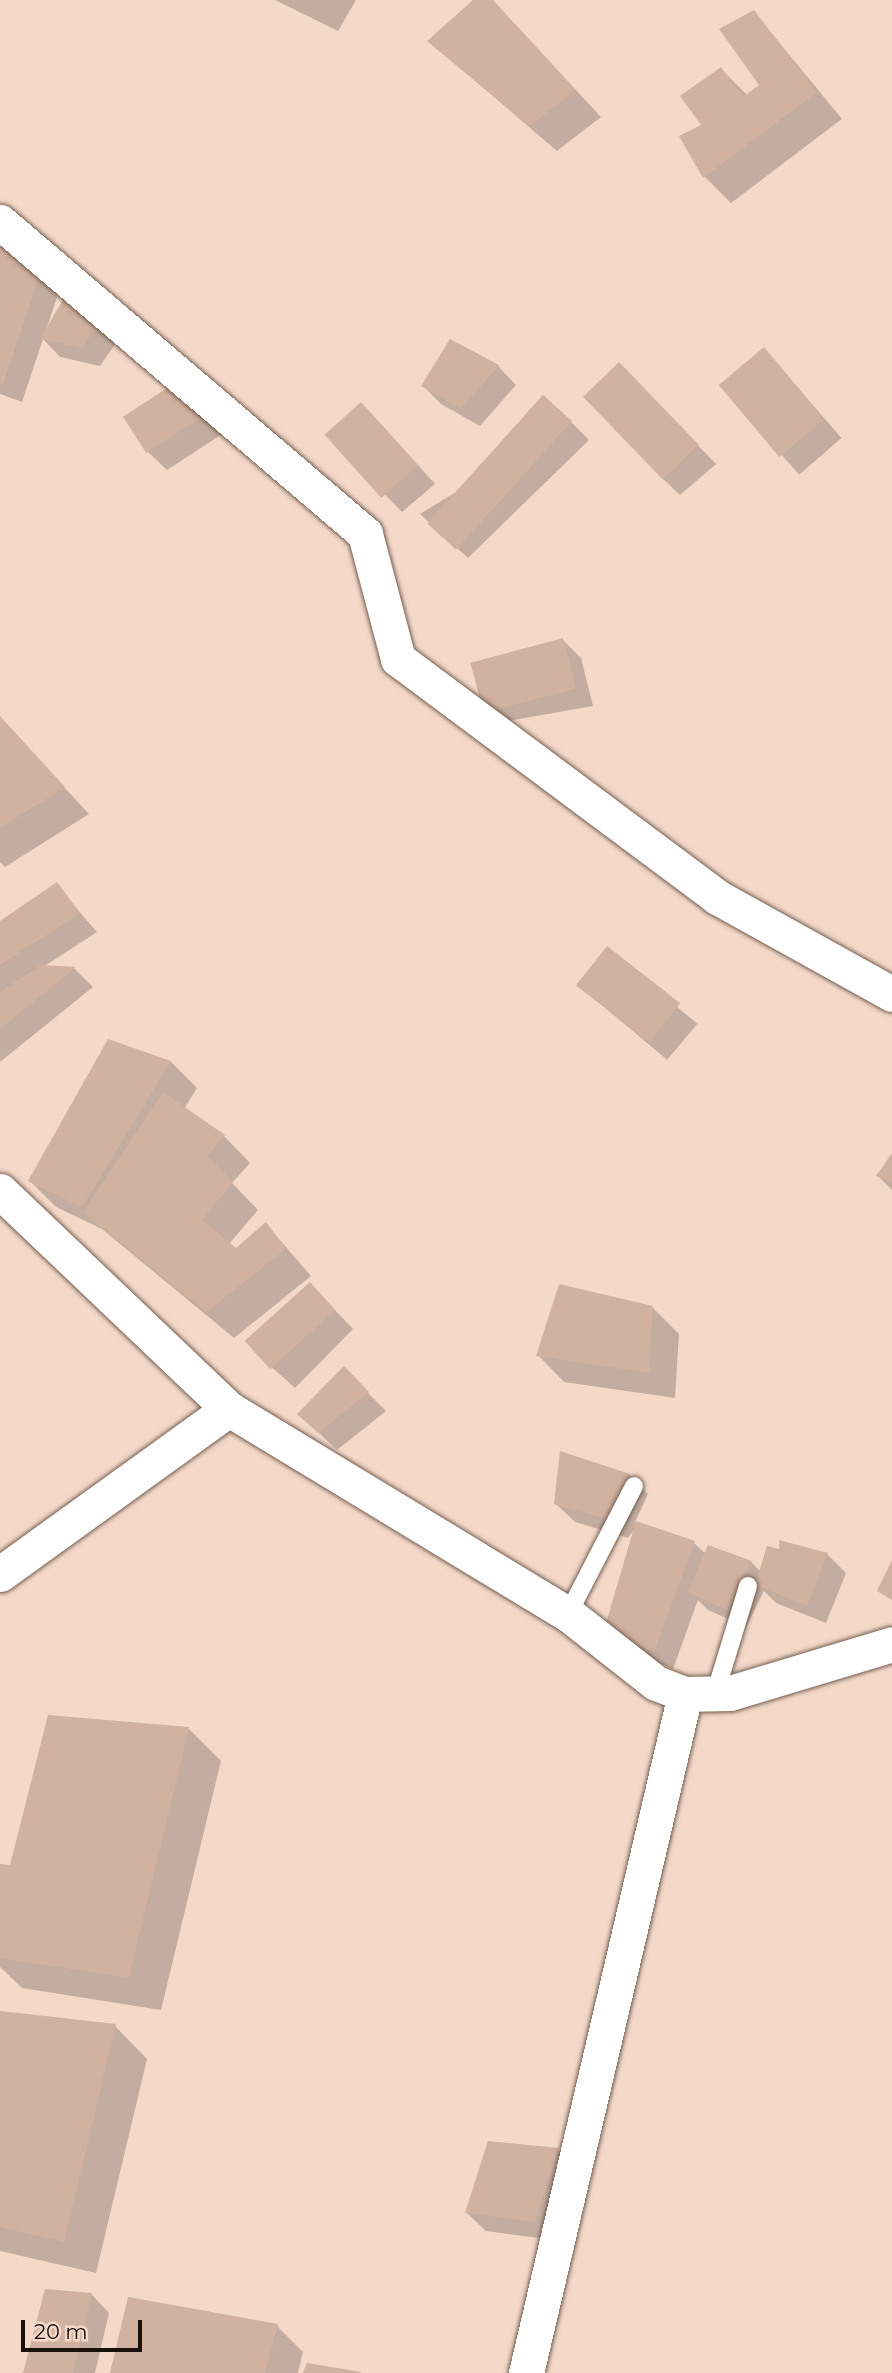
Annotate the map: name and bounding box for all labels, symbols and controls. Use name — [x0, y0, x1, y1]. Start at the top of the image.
scale bar — [24, 2306, 145, 2350]
text: 20 m — [34, 2319, 88, 2344]

